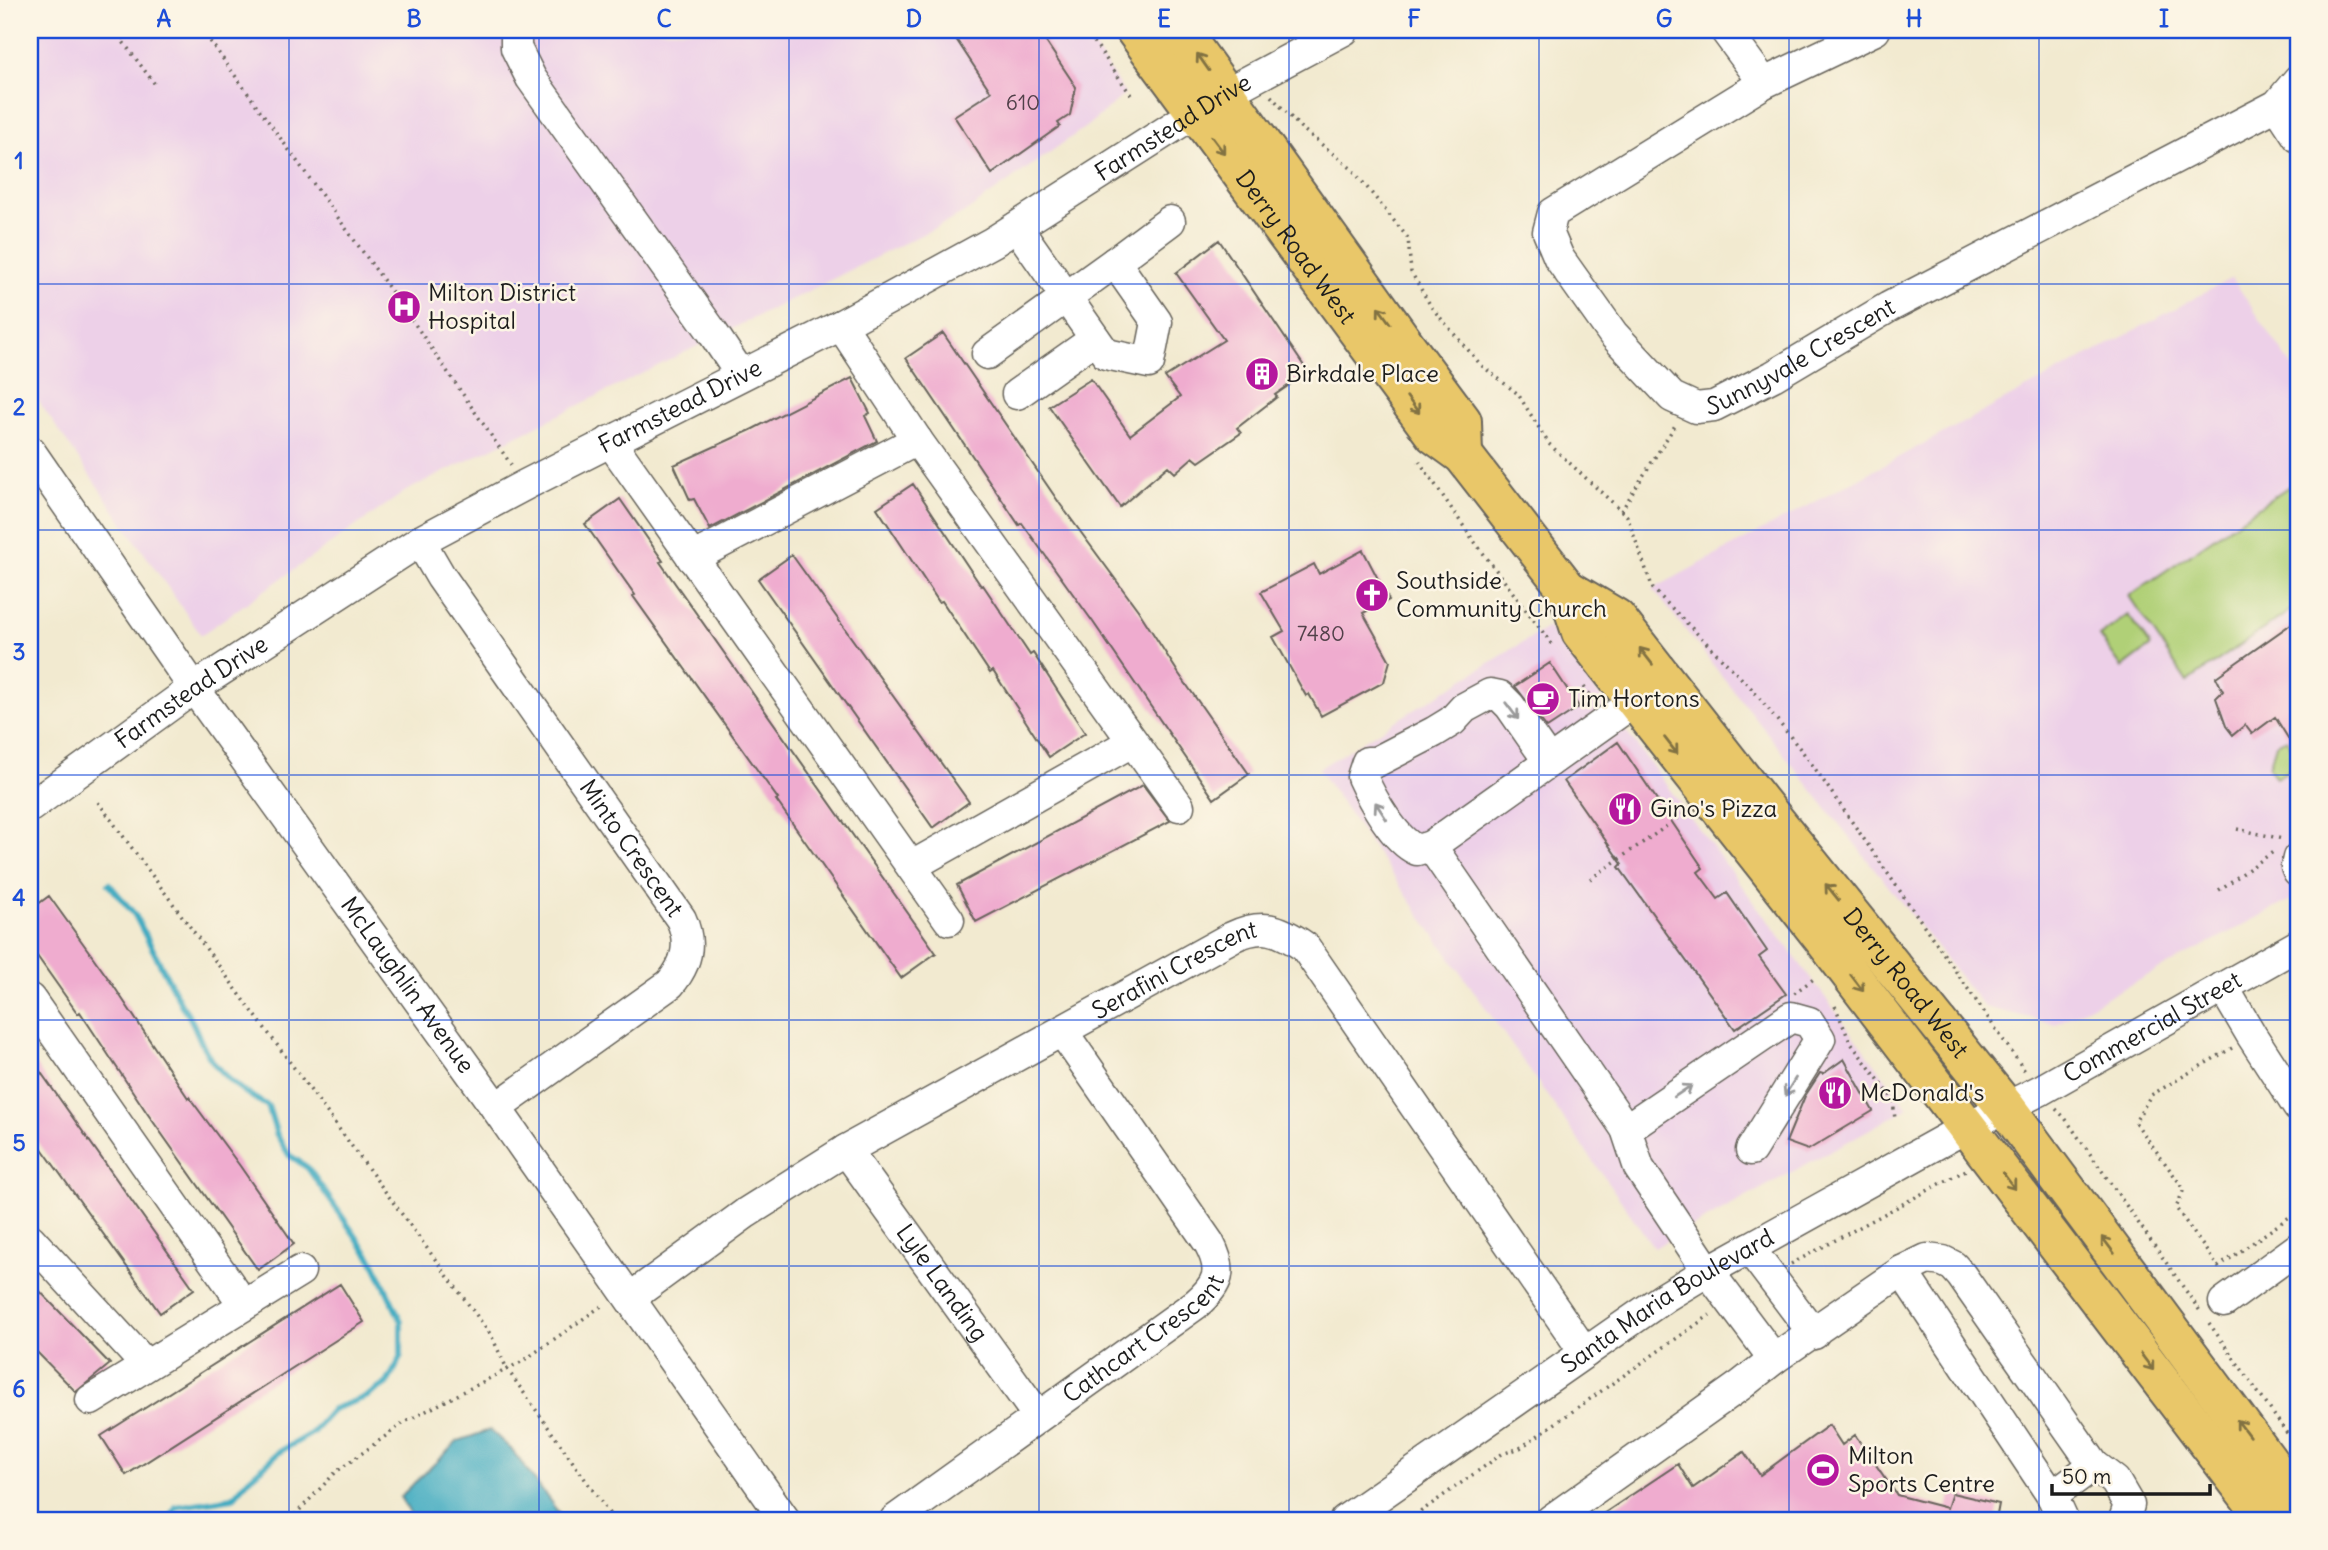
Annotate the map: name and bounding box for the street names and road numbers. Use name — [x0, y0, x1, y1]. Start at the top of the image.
street label: Farmstead Drive — [1089, 66, 1256, 187]
street label: Derry Road West — [1230, 164, 1363, 329]
street label: Sunnyvale Crescent — [1705, 291, 1900, 421]
street label: Farmstead Drive — [593, 352, 766, 459]
street label: Farmstead Drive — [108, 628, 273, 755]
street label: Minto Crescent — [574, 773, 691, 922]
street label: McLaughlin Avenue — [335, 890, 482, 1078]
street label: Derry Road West — [1837, 901, 1976, 1063]
street label: Serafini Crescent — [1087, 913, 1259, 1025]
street label: Commercial Street — [2057, 964, 2246, 1089]
street label: Lyle Landing — [890, 1218, 995, 1347]
street label: Santa Maria Boulevard — [1555, 1222, 1779, 1379]
street label: Cathcart Crescent — [1056, 1270, 1230, 1409]

